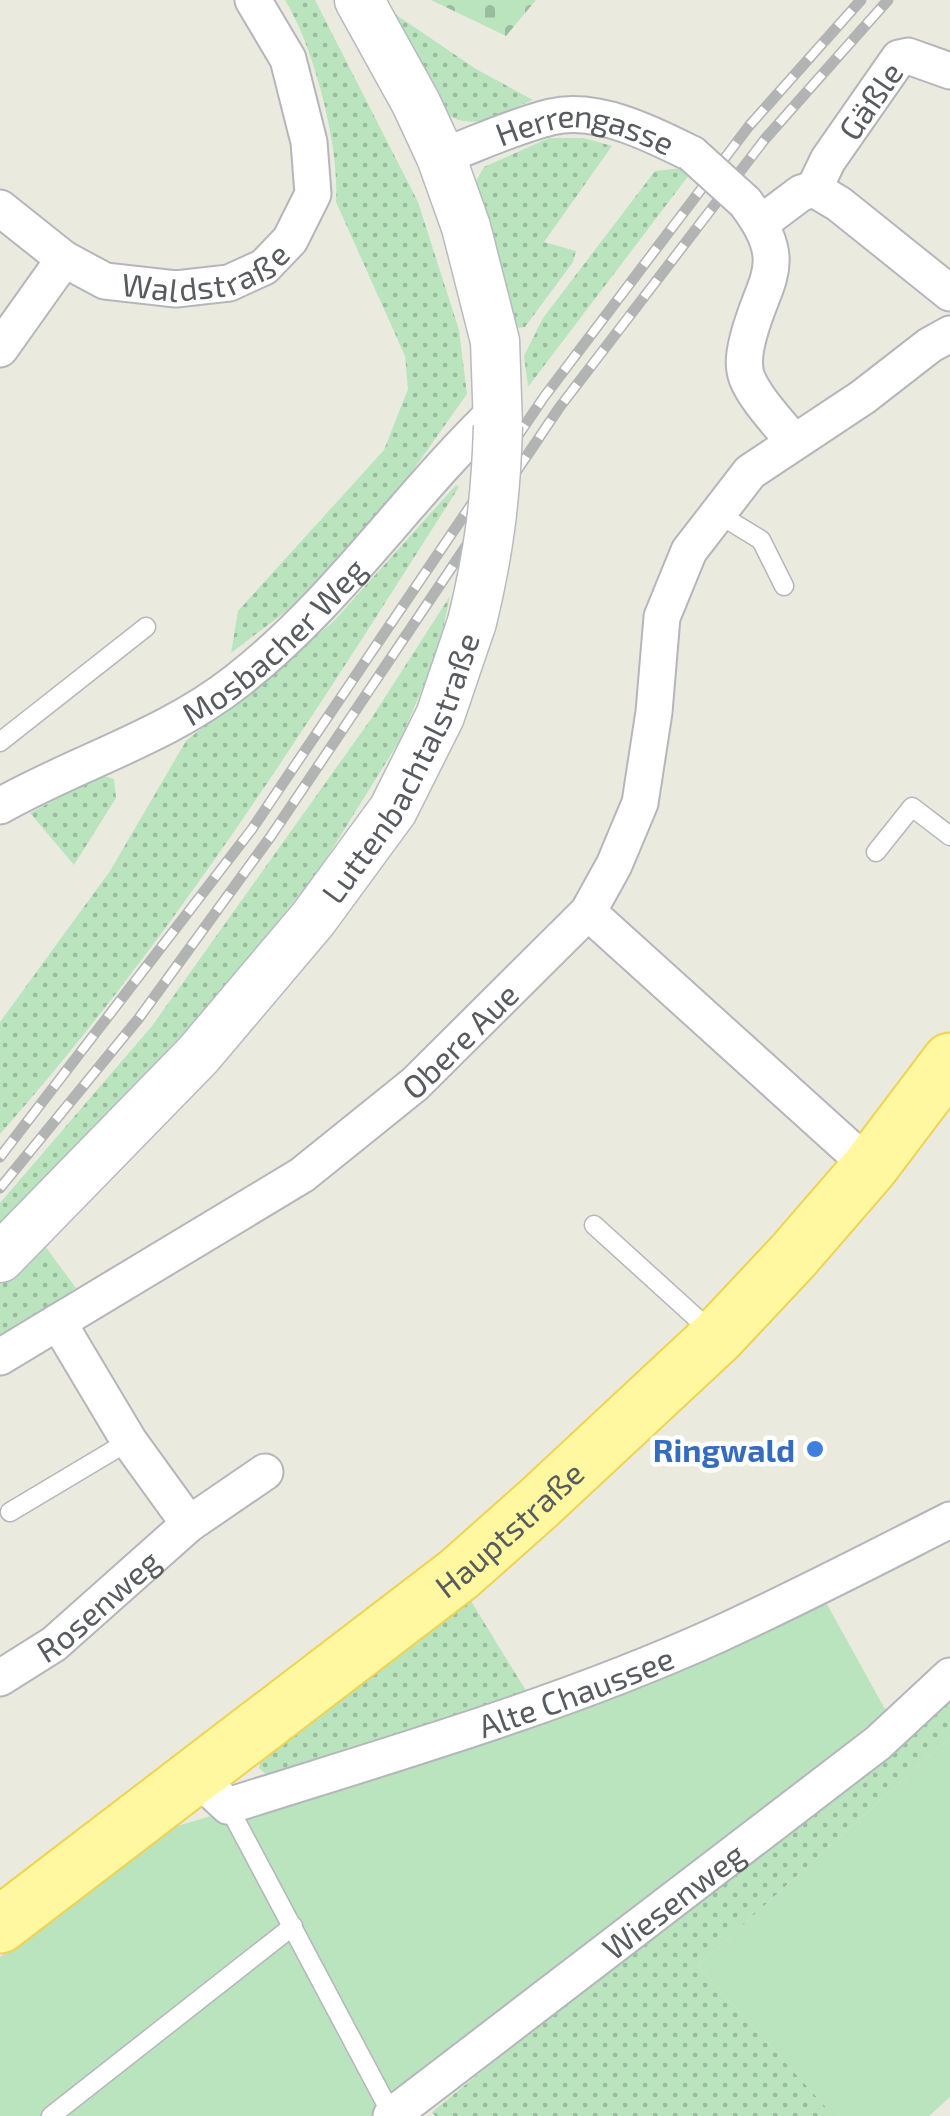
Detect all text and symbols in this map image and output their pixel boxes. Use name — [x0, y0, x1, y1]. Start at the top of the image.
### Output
street label: Gäßle — [829, 54, 910, 146]
street label: Herrengasse — [490, 95, 681, 162]
street label: Waldstraße — [120, 234, 296, 308]
street label: Mosbacher Weg — [175, 549, 373, 732]
street label: Luttenbachtalstraße — [313, 628, 486, 910]
street label: Obere Aue — [394, 974, 525, 1106]
place label: Ringwald — [653, 1430, 795, 1468]
marker: Ringwald — [804, 1438, 826, 1460]
street label: Hauptstraße — [427, 1453, 591, 1605]
street label: Rosenweg — [29, 1541, 167, 1669]
street label: Alte Chaussee — [473, 1637, 679, 1744]
street label: Wiesenweg — [594, 1834, 752, 1967]

